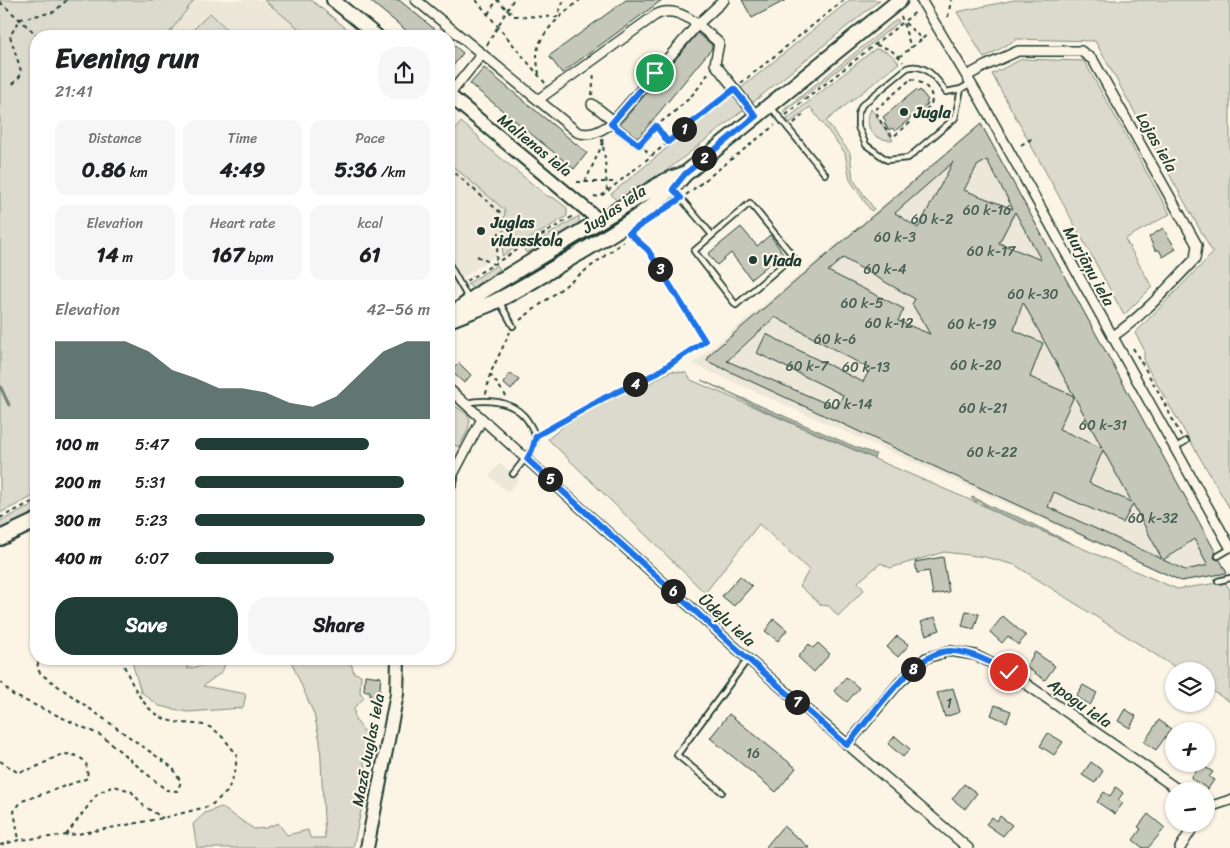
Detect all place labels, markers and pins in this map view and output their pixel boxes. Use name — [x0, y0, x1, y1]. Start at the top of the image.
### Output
pin — [634, 52, 676, 94]
place label: Jugla — [913, 98, 952, 127]
marker: Jugla — [898, 106, 910, 118]
pin: 1 — [672, 116, 696, 142]
pin: 2 — [692, 146, 716, 170]
place label: Juglas vidusskola — [490, 208, 563, 255]
marker: Juglas vidusskola — [475, 225, 487, 237]
place label: Viada — [763, 246, 802, 275]
marker: Viada — [747, 254, 759, 266]
pin: 3 — [648, 256, 672, 282]
pin: 4 — [622, 372, 648, 396]
pin: 5 — [538, 466, 562, 492]
pin: 6 — [660, 578, 686, 604]
pin — [988, 651, 1030, 693]
pin: 8 — [900, 656, 926, 682]
pin: 7 — [784, 690, 810, 714]

